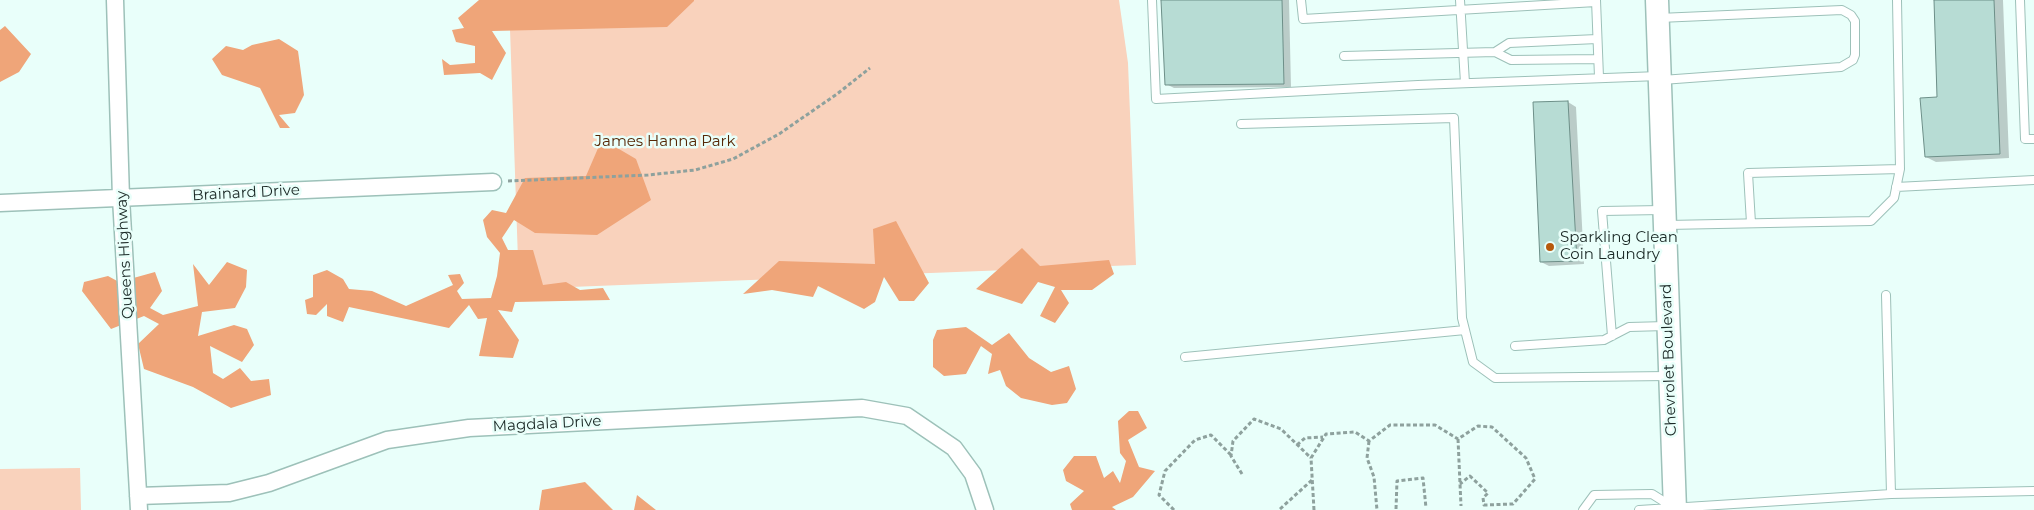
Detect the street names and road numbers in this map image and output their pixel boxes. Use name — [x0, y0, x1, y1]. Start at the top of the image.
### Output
street label: Brainard Drive — [192, 181, 300, 205]
street label: Queens Highway — [113, 190, 137, 320]
street label: Chevrolet Boulevard — [1657, 283, 1681, 437]
street label: Magdala Drive — [492, 412, 602, 436]

